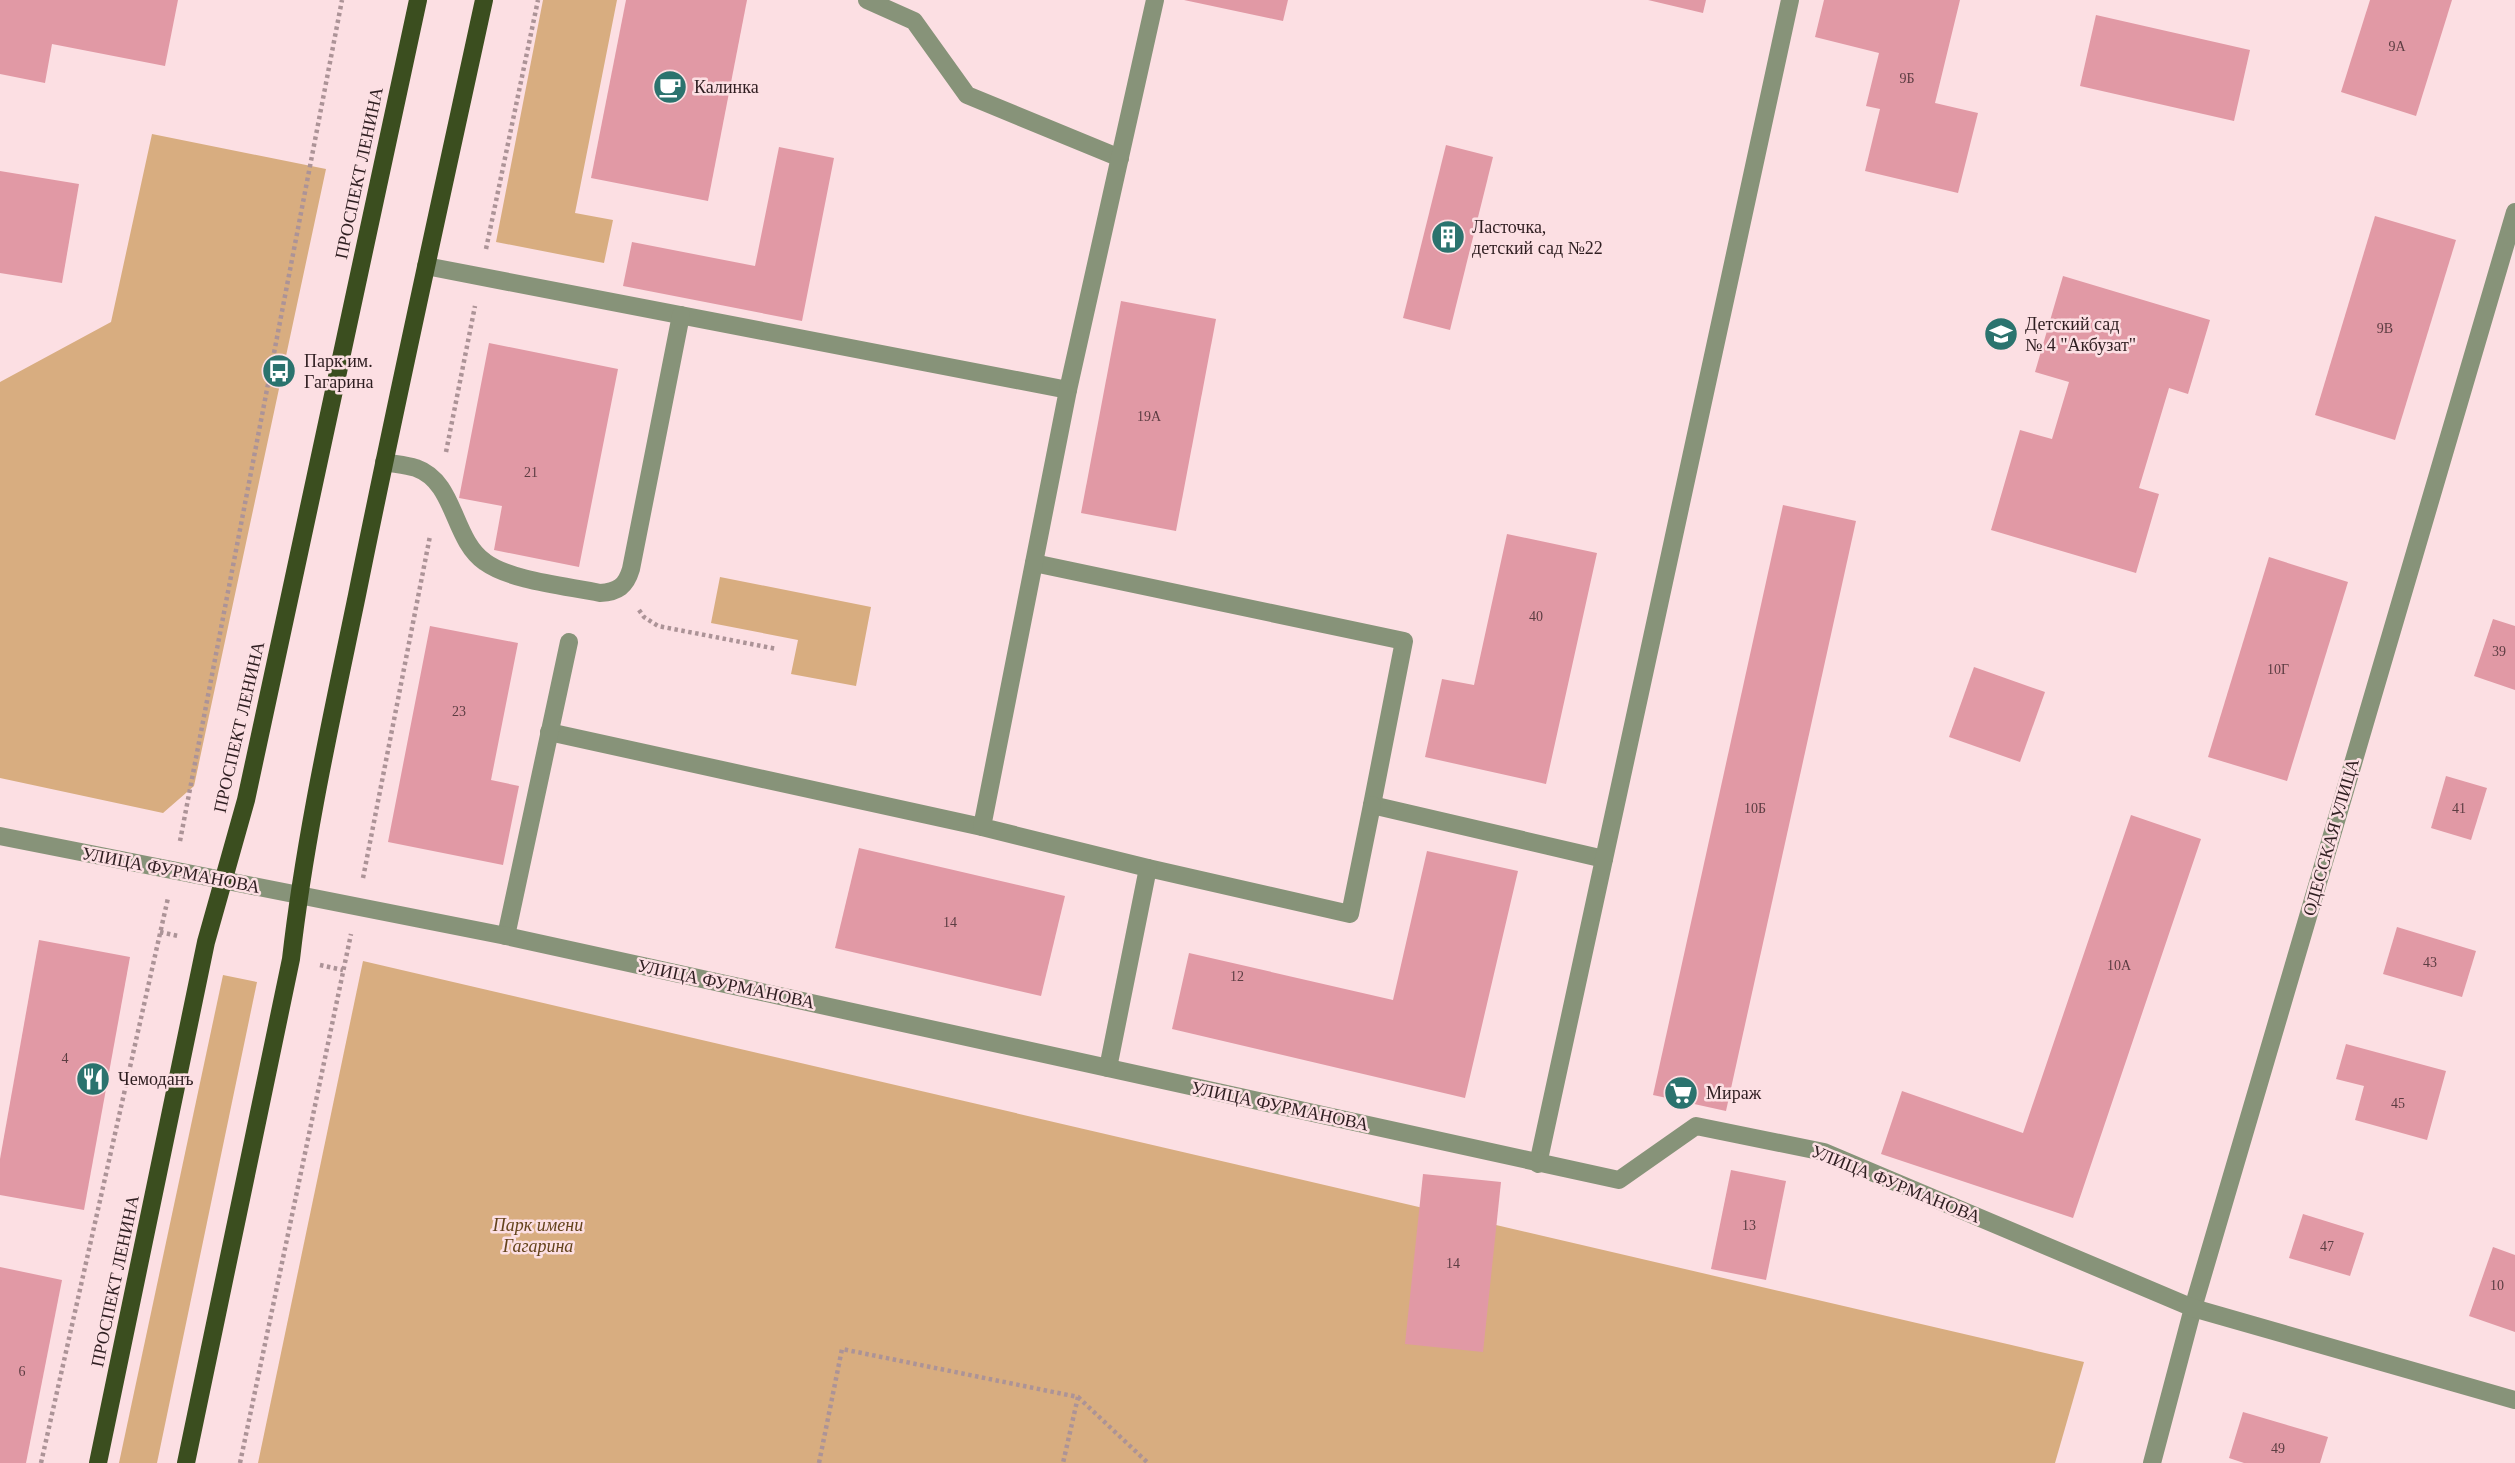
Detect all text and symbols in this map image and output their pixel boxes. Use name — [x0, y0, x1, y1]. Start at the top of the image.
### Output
house number: 9А — [2388, 39, 2406, 54]
cafe icon: Калинка — [651, 68, 689, 106]
house number: 9Б — [1899, 71, 1915, 86]
place label: Калинка — [694, 77, 759, 97]
street label: ПРОСПЕКТ ЛЕНИНА — [331, 85, 387, 261]
place label: Ласточка, детский сад №22 — [1472, 217, 1603, 258]
building icon: Ласточка, детский сад №22 — [1429, 218, 1467, 256]
place label: Детский сад № 4 "Акбузат" — [2025, 314, 2136, 355]
school or university icon: Детский сад № 4 "Акбузат" — [1982, 315, 2020, 353]
house number: 9В — [2377, 321, 2393, 336]
place label: Парк им. Гагарина — [304, 351, 374, 392]
bus stop icon: Парк им. Гагарина — [260, 352, 298, 390]
house number: 19А — [1137, 409, 1162, 424]
house number: 21 — [524, 465, 538, 480]
house number: 40 — [1529, 609, 1543, 624]
street label: ПРОСПЕКТ ЛЕНИНА — [210, 639, 268, 815]
house number: 39 — [2492, 644, 2506, 659]
house number: 10Г — [2267, 662, 2289, 677]
house number: 23 — [452, 704, 466, 719]
street label: ОДЕССКАЯ УЛИЦА — [2299, 756, 2363, 918]
house number: 10Б — [1744, 801, 1766, 816]
house number: 41 — [2452, 801, 2466, 816]
street label: УЛИЦА ФУРМАНОВА — [80, 843, 262, 897]
house number: 14 — [943, 915, 957, 930]
street label: УЛИЦА ФУРМАНОВА — [635, 955, 817, 1013]
house number: 43 — [2423, 955, 2437, 970]
house number: 10А — [2107, 958, 2132, 973]
house number: 12 — [1230, 969, 1244, 984]
house number: 4 — [62, 1051, 69, 1066]
restaurant icon: Чемоданъ — [74, 1060, 112, 1098]
place label: Чемоданъ — [118, 1069, 194, 1089]
supermarket icon: Мираж — [1662, 1074, 1700, 1112]
street label: УЛИЦА ФУРМАНОВА — [1189, 1077, 1371, 1135]
place label: Мираж — [1706, 1083, 1762, 1103]
house number: 45 — [2391, 1096, 2405, 1111]
street label: УЛИЦА ФУРМАНОВА — [1808, 1141, 1984, 1227]
street label: ПРОСПЕКТ ЛЕНИНА — [87, 1193, 143, 1369]
park label: Парк имени Гагарина — [492, 1215, 583, 1256]
house number: 13 — [1742, 1218, 1756, 1233]
house number: 47 — [2320, 1239, 2334, 1254]
house number: 14 — [1446, 1256, 1460, 1271]
house number: 10 — [2490, 1278, 2504, 1293]
house number: 6 — [19, 1364, 26, 1379]
house number: 49 — [2271, 1441, 2285, 1456]

